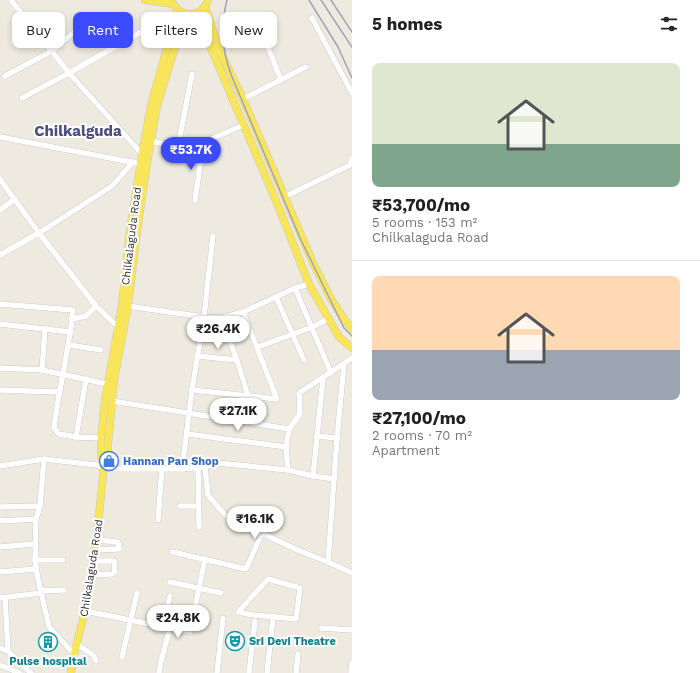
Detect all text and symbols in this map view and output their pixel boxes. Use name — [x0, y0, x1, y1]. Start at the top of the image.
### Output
chip: Buy — [12, 12, 65, 48]
chip: Rent — [73, 12, 133, 48]
chip: Filters — [141, 12, 212, 48]
chip: New — [220, 12, 277, 48]
icon: filters — [658, 13, 680, 35]
text: 5 homes — [372, 14, 442, 34]
icon: home — [490, 89, 562, 161]
district label: Chilkalguda — [34, 122, 122, 140]
pin: ₹53.7K — [158, 137, 224, 171]
text: ₹53.7K — [170, 142, 212, 157]
street label: Chilkalaguda Road — [119, 186, 144, 286]
text: ₹53,700/mo — [372, 195, 470, 215]
text: 5 rooms · 153 m² — [372, 215, 477, 230]
text: Chilkalaguda Road — [372, 230, 489, 245]
icon: home — [490, 302, 562, 374]
pin: ₹26.4K — [185, 316, 251, 350]
text: ₹26.4K — [196, 321, 240, 336]
pin: ₹27.1K — [205, 398, 271, 432]
text: ₹27.1K — [219, 403, 257, 418]
text: ₹27,100/mo — [372, 408, 466, 428]
text: 2 rooms · 70 m² — [372, 428, 472, 443]
text: Apartment — [372, 443, 440, 458]
shop icon: Hannan Pan Shop — [98, 450, 120, 472]
place label: Hannan Pan Shop — [123, 455, 219, 468]
pin: ₹16.1K — [222, 506, 288, 540]
text: ₹16.1K — [236, 511, 274, 526]
street label: Chilkalaguda Road — [77, 518, 106, 618]
pin: ₹24.8K — [145, 605, 211, 639]
text: ₹24.8K — [156, 610, 200, 625]
theatre icon: Sri Devi Theatre — [224, 630, 246, 652]
building icon: Pulse hospital — [37, 631, 59, 653]
place label: Sri Devi Theatre — [249, 635, 336, 648]
place label: Pulse hospital — [9, 655, 87, 668]

